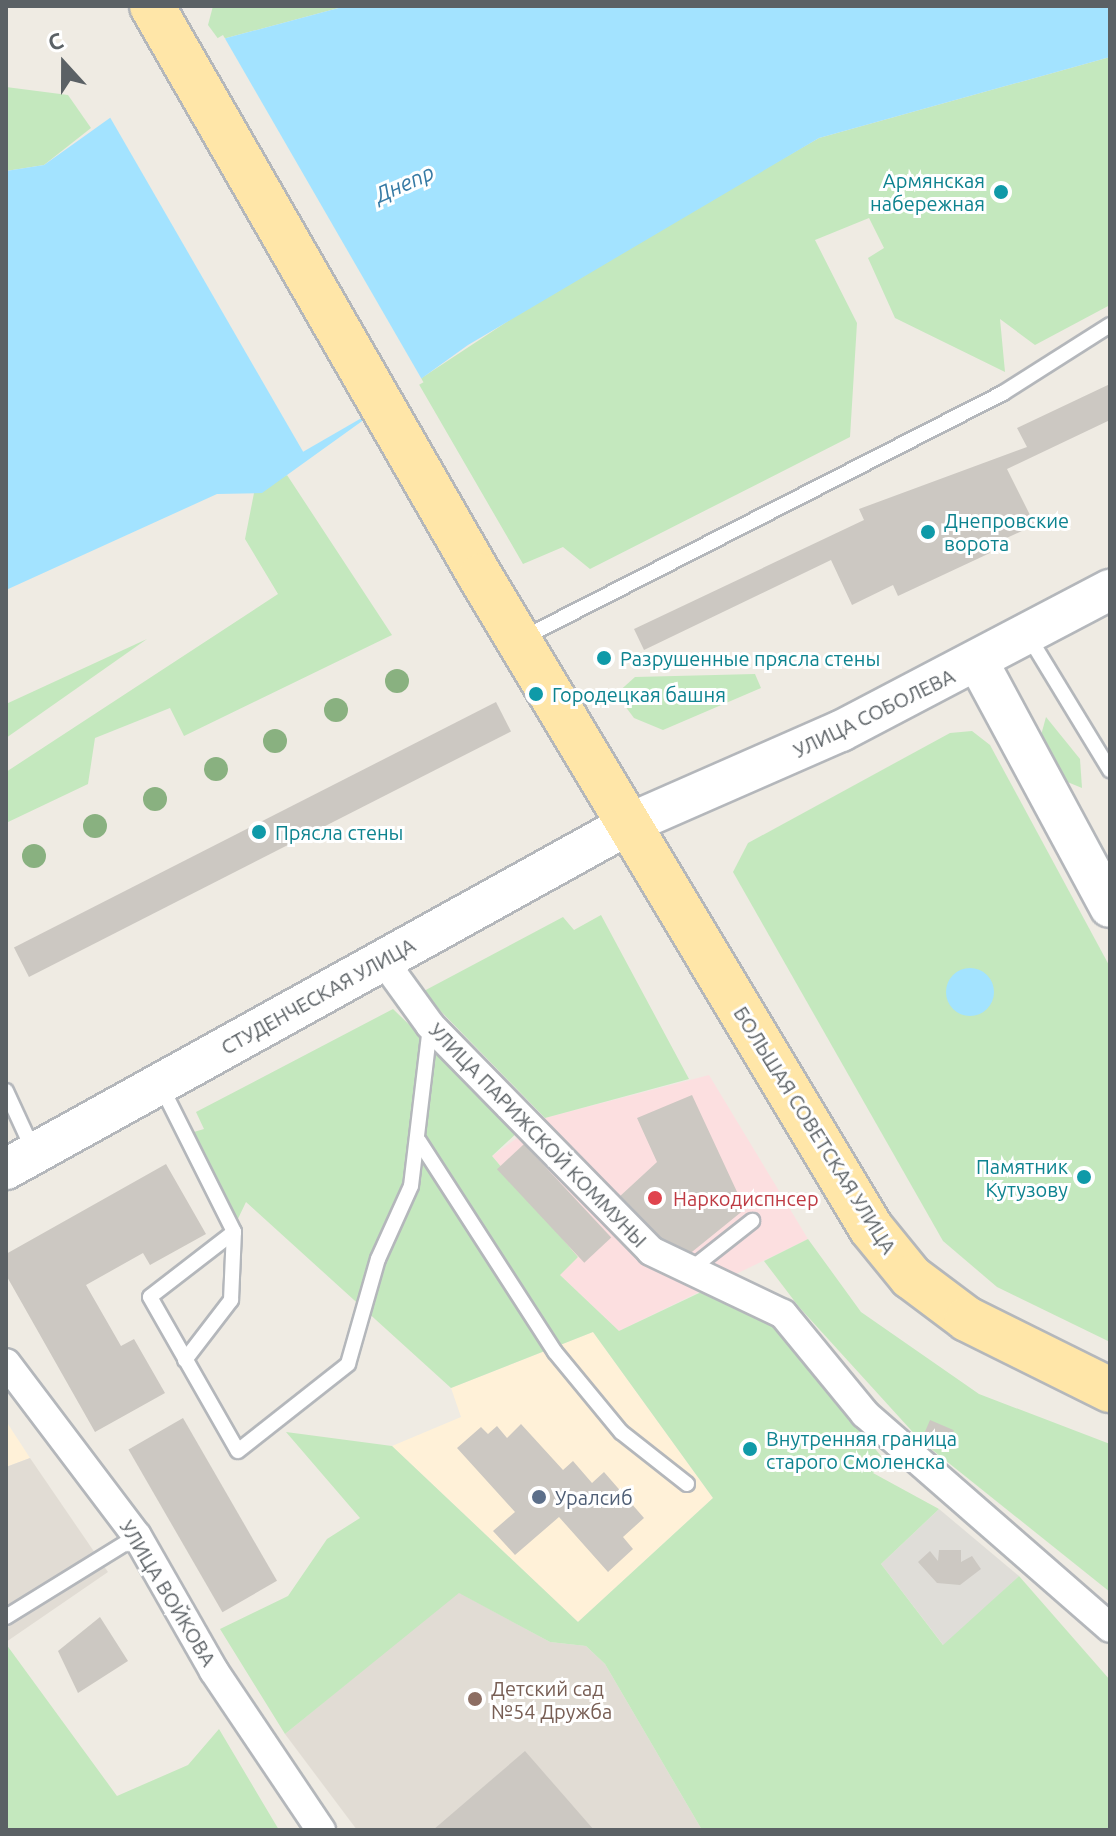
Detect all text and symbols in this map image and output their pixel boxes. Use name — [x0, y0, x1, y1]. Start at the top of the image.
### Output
north arrow — [24, 24, 104, 104]
text: С — [44, 27, 66, 55]
water label: Днепр — [370, 158, 438, 208]
place label: Армянская набережная — [870, 168, 985, 215]
marker: Армянская набережная — [992, 183, 1010, 201]
place label: Днепровские ворота — [944, 508, 1069, 555]
marker: Днепровские ворота — [919, 523, 937, 541]
place label: Разрушенные прясла стены — [620, 646, 880, 670]
marker: Разрушенные прясла стены — [595, 649, 613, 667]
street label: УЛИЦА СОБОЛЕВА — [789, 664, 959, 762]
place label: Городецкая башня — [552, 682, 726, 706]
marker: Городецкая башня — [527, 685, 545, 703]
place label: Прясла стены — [275, 820, 403, 844]
marker: Прясла стены — [250, 823, 268, 841]
street label: СТУДЕНЧЕСКАЯ УЛИЦА — [217, 933, 419, 1059]
street label: БОЛЬШАЯ СОВЕТСКАЯ УЛИЦА — [729, 1002, 901, 1258]
street label: УЛИЦА ПАРИЖСКОЙ КОММУНЫ — [424, 1018, 652, 1252]
place label: Памятник Кутузову — [976, 1154, 1068, 1201]
marker: Памятник Кутузову — [1075, 1168, 1093, 1186]
place label: Наркодиспнсер — [673, 1186, 819, 1210]
marker: Наркодиспнсер — [644, 1187, 666, 1209]
place label: Внутренняя граница старого Смоленска — [766, 1426, 957, 1473]
marker: Внутренняя граница старого Смоленска — [741, 1440, 759, 1458]
place label: Уралсиб — [555, 1485, 633, 1509]
marker: Уралсиб — [530, 1488, 548, 1506]
street label: УЛИЦА ВОЙКОВА — [115, 1516, 221, 1670]
place label: Детский сад №54 Дружба — [491, 1676, 612, 1723]
marker: Детский сад №54 Дружба — [466, 1690, 484, 1708]

